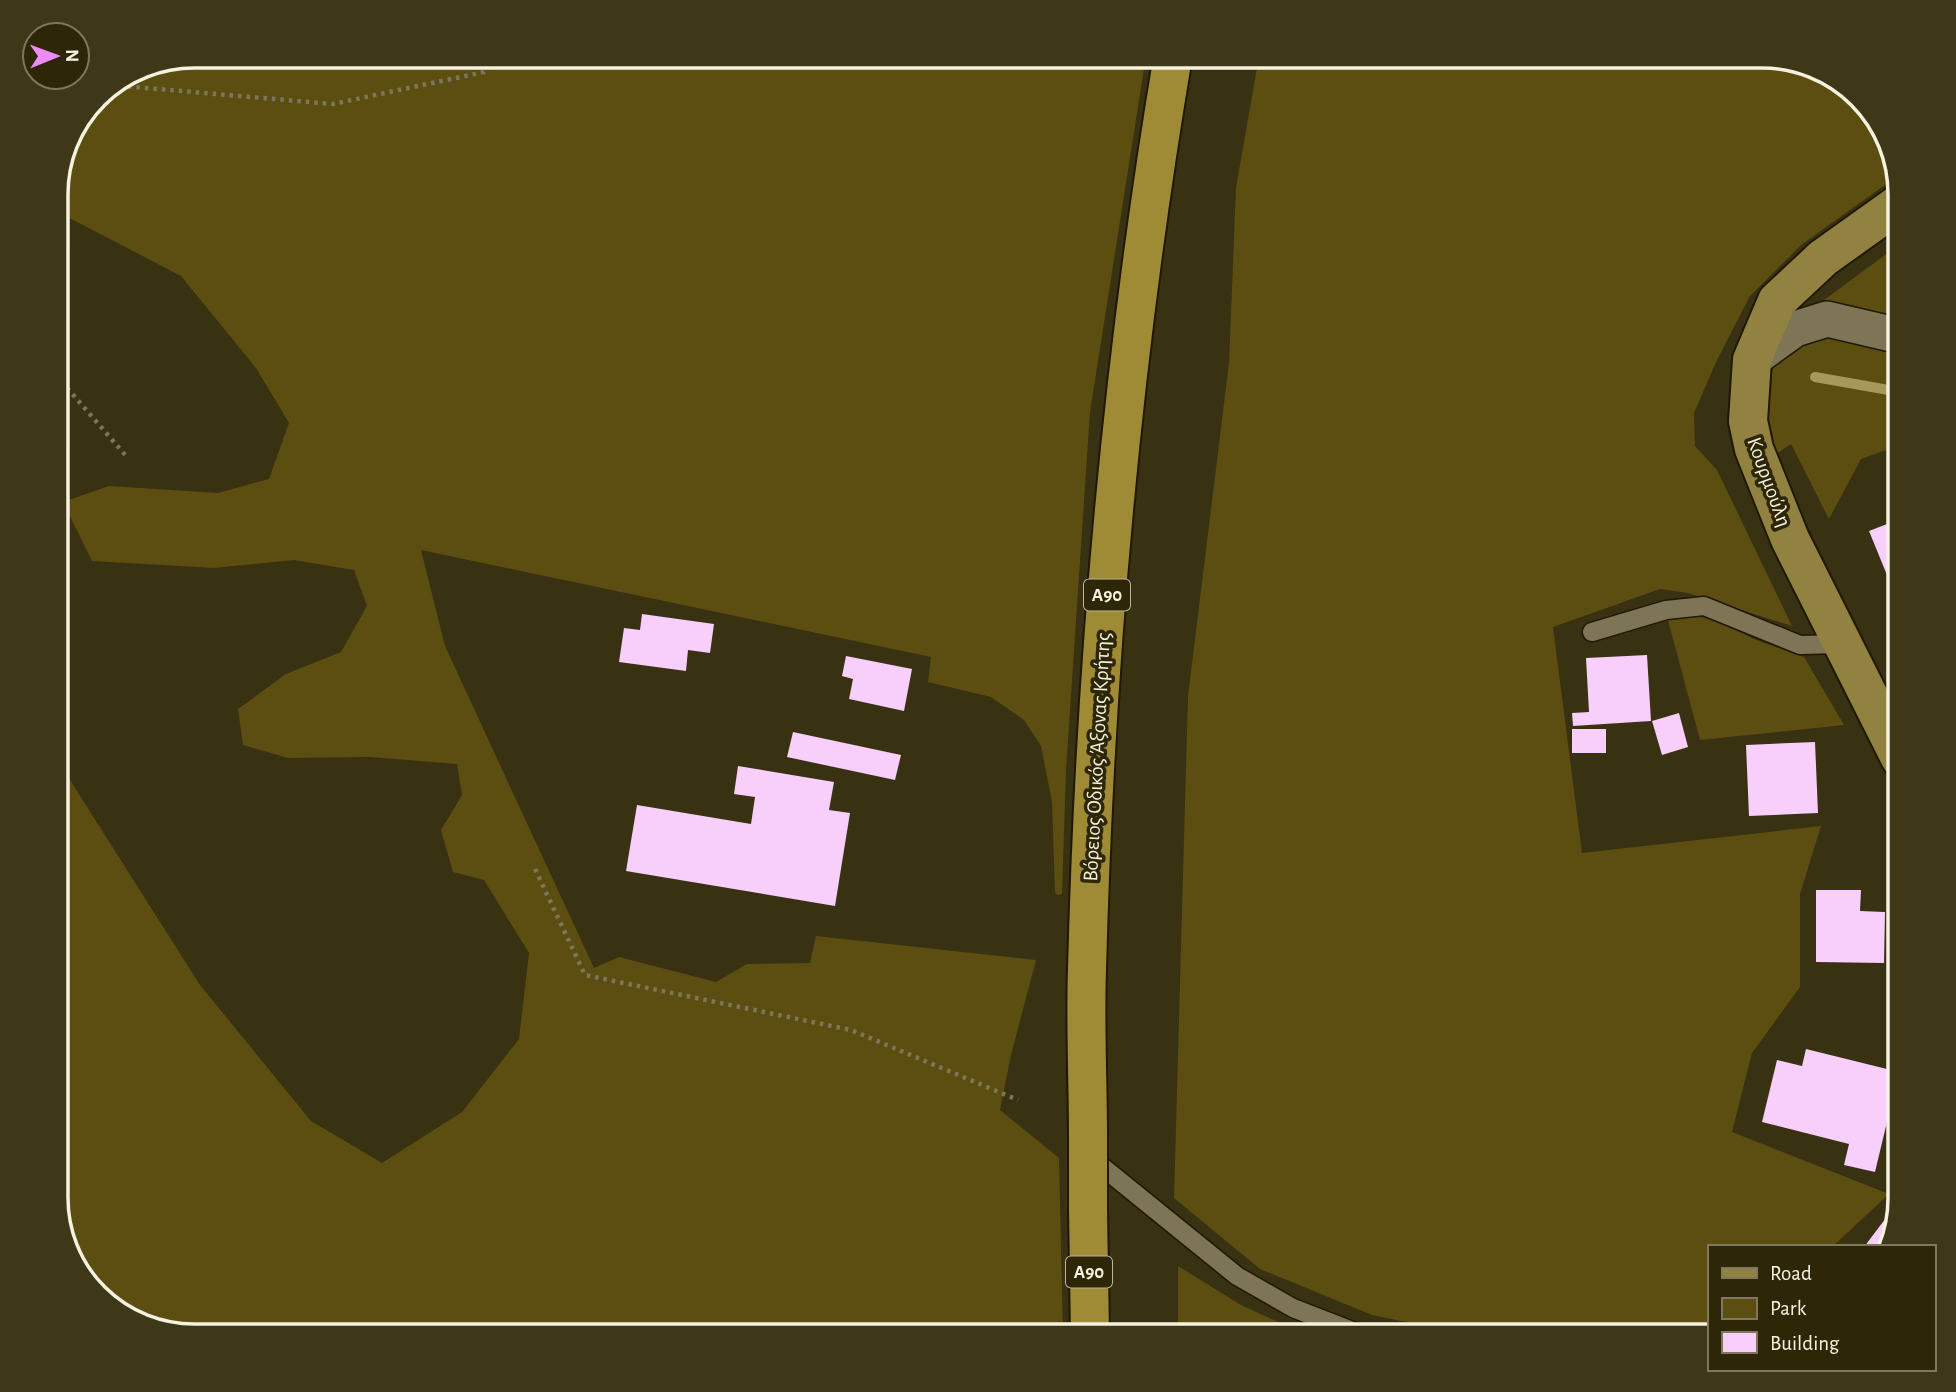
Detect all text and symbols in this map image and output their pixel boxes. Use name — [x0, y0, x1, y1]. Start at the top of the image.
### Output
north arrow — [21, 21, 91, 91]
text: N — [62, 49, 81, 63]
street label: Κουρμούλη — [1743, 434, 1795, 530]
road number: Α90 — [1084, 580, 1130, 610]
street label: Βόρειος Οδικός Άξονας Κρήτης — [1080, 632, 1115, 882]
legend — [1708, 1245, 1935, 1371]
road number: Α90 — [1066, 1256, 1112, 1288]
text: Road — [1770, 1263, 1812, 1284]
text: Park — [1770, 1298, 1807, 1319]
text: Building — [1770, 1333, 1840, 1354]

